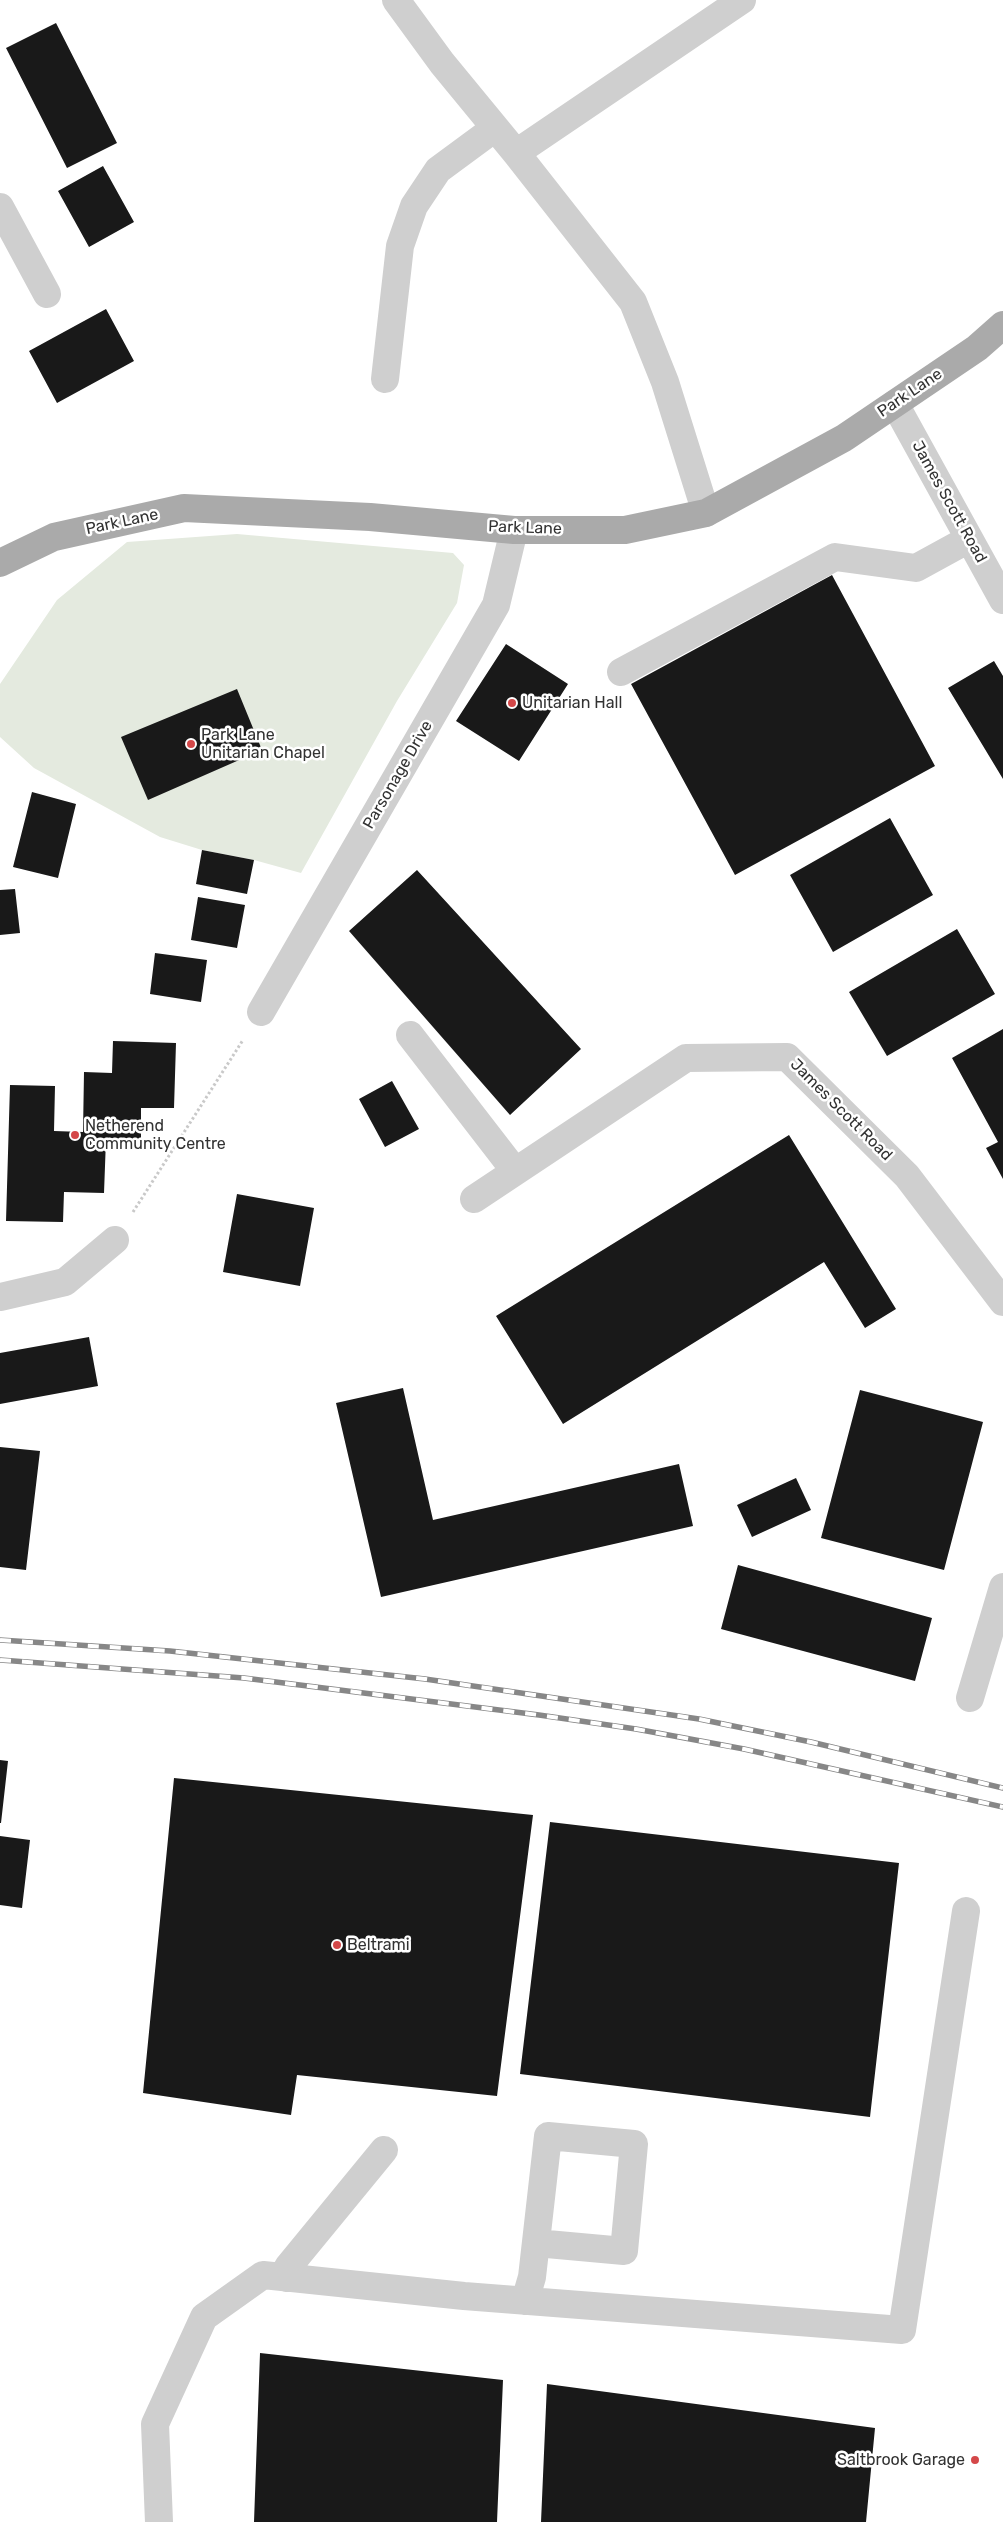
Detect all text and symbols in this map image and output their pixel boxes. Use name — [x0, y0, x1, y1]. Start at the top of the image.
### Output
street label: Park Lane — [874, 364, 946, 422]
street label: James Scott Road — [908, 438, 990, 566]
street label: Park Lane — [84, 505, 160, 539]
street label: Park Lane — [488, 517, 562, 539]
place label: Unitarian Hall — [522, 693, 622, 713]
marker: Unitarian Hall — [506, 697, 518, 709]
street label: Parsonage Drive — [359, 717, 437, 833]
place label: Park Lane Unitarian Chapel — [201, 725, 325, 763]
marker: Park Lane Unitarian Chapel — [185, 738, 197, 750]
street label: James Scott Road — [786, 1055, 896, 1165]
place label: Netherend Community Centre — [85, 1116, 226, 1154]
marker: Netherend Community Centre — [69, 1129, 81, 1141]
place label: Beltrami — [347, 1935, 410, 1955]
marker: Beltrami — [331, 1939, 343, 1951]
place label: Saltbrook Garage — [837, 2450, 965, 2470]
marker: Saltbrook Garage — [969, 2454, 981, 2466]

